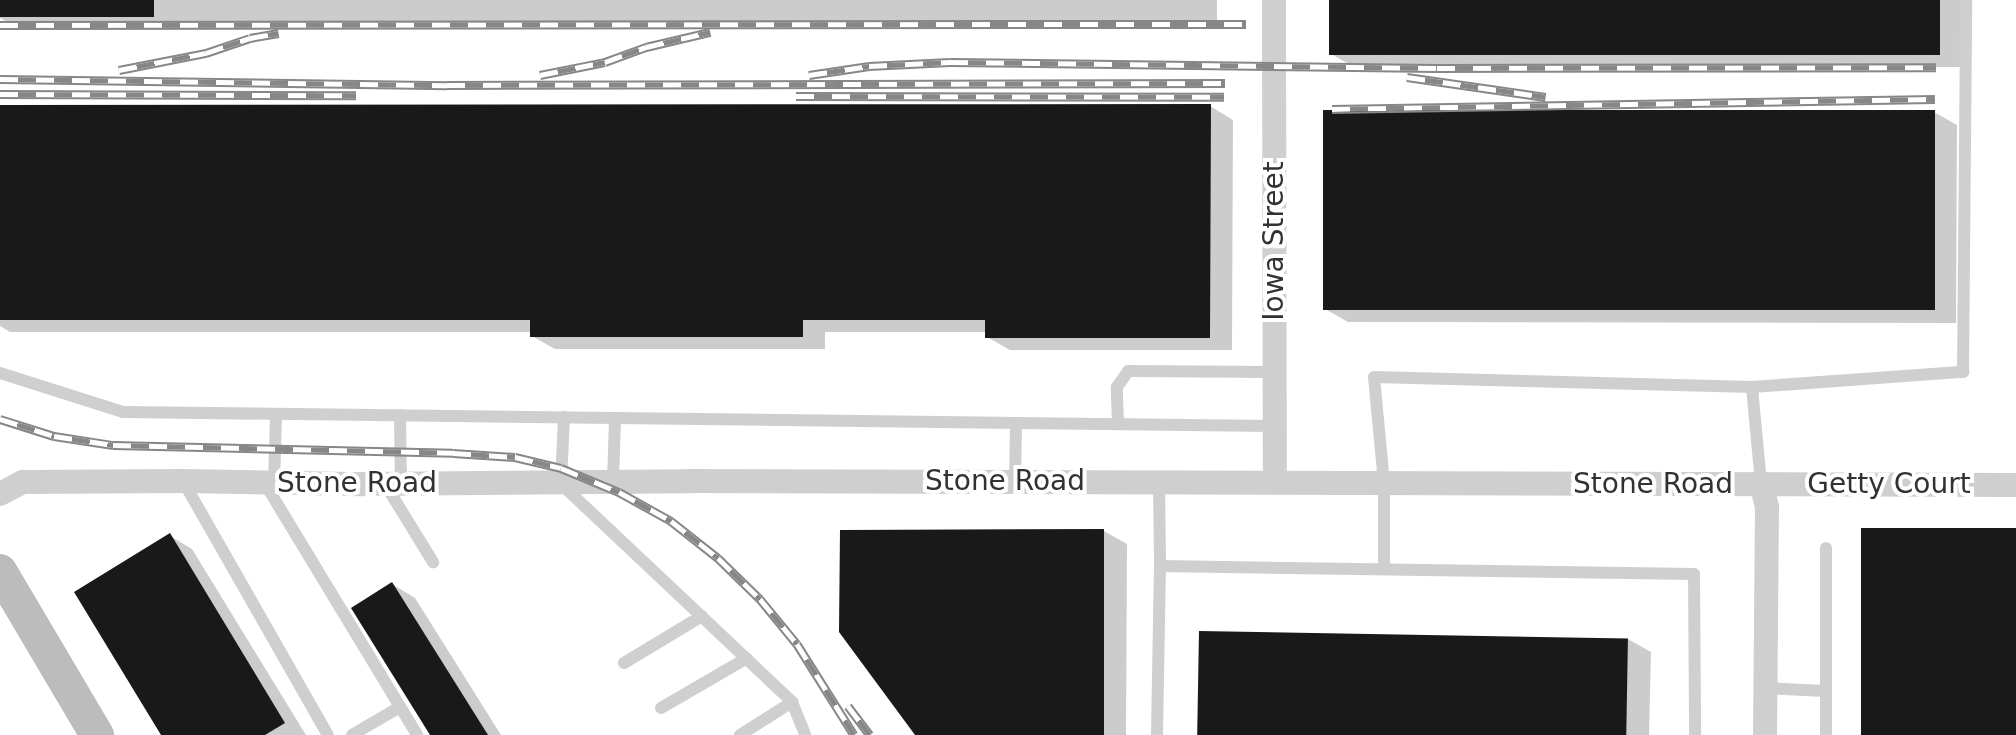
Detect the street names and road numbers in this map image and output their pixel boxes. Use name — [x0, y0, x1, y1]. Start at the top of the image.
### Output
street label: Iowa Street — [1257, 161, 1291, 321]
street label: Stone Road — [925, 464, 1085, 498]
street label: Stone Road — [277, 466, 437, 500]
street label: Stone Road — [1573, 467, 1733, 501]
street label: Getty Court — [1807, 467, 1971, 501]

